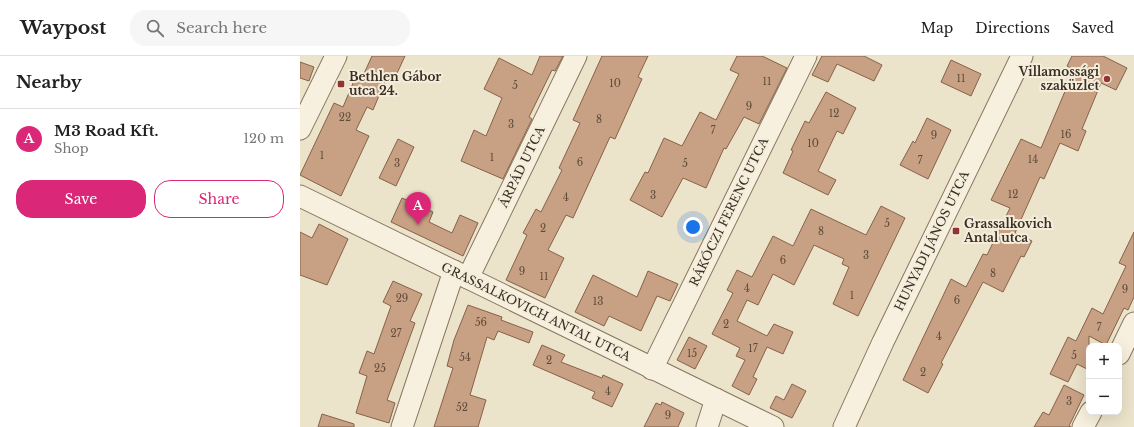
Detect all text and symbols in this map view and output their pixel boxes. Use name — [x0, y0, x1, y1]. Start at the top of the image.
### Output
search box — [130, 10, 410, 46]
text: Waypost — [20, 16, 106, 39]
icon: search — [144, 17, 166, 39]
text: Search here — [176, 18, 267, 37]
text: Map — [921, 19, 953, 37]
text: Directions — [975, 19, 1050, 37]
text: Saved — [1072, 19, 1114, 37]
place label: Villamossági szaküzlet — [1018, 64, 1100, 93]
place label: Bethlen Gábor utca 24. — [349, 69, 441, 98]
text: Nearby — [16, 72, 82, 93]
house number: 11 — [957, 72, 965, 85]
marker: Villamossági szaküzlet — [1102, 74, 1112, 84]
house number: 11 — [763, 75, 771, 88]
house number: 10 — [609, 77, 621, 90]
marker: Bethlen Gábor utca 24. — [336, 79, 346, 89]
house number: 5 — [512, 79, 518, 92]
house number: 9 — [746, 100, 752, 113]
house number: 12 — [829, 107, 839, 120]
house number: 22 — [339, 111, 351, 124]
house number: 8 — [596, 113, 602, 126]
house number: 3 — [508, 118, 514, 131]
text: M3 Road Kft. — [54, 121, 158, 140]
street label: ÁRPÁD UTCA — [494, 123, 548, 211]
house number: 7 — [710, 124, 716, 137]
house number: 16 — [1061, 128, 1071, 141]
house number: 9 — [931, 129, 937, 142]
text: A — [24, 130, 34, 147]
text: 120 m — [243, 130, 284, 147]
street label: RÁKÓCZI FERENC UTCA — [685, 134, 771, 289]
house number: 10 — [807, 137, 819, 150]
text: Shop — [54, 140, 89, 157]
house number: 1 — [320, 149, 324, 162]
house number: 1 — [490, 151, 494, 164]
house number: 14 — [1028, 153, 1038, 166]
house number: 7 — [917, 154, 923, 167]
house number: 6 — [577, 156, 583, 169]
house number: 3 — [394, 157, 400, 170]
house number: 5 — [682, 157, 688, 170]
street label: HUNYADI JÁNOS UTCA — [890, 167, 972, 313]
button: Save — [16, 180, 146, 218]
button: Share — [154, 180, 284, 218]
house number: 12 — [1008, 188, 1018, 201]
house number: 3 — [650, 189, 656, 202]
house number: 4 — [563, 191, 569, 204]
pin: A — [405, 192, 431, 225]
place label: Grassalkovich Antal utca — [963, 216, 1053, 245]
your location — [683, 217, 703, 237]
house number: 5 — [884, 217, 890, 230]
house number: 2 — [540, 222, 546, 235]
house number: 8 — [818, 225, 824, 238]
marker: Grassalkovich Antal utca — [951, 226, 961, 236]
house number: 3 — [863, 249, 869, 262]
house number: 6 — [780, 254, 786, 267]
street label: GRASSALKOVICH ANTAL UTCA — [439, 259, 634, 364]
house number: 9 — [519, 265, 525, 278]
house number: 8 — [990, 267, 996, 280]
house number: 11 — [540, 270, 548, 283]
house number: 4 — [744, 282, 750, 295]
house number: 9 — [1122, 283, 1128, 296]
house number: 1 — [850, 289, 854, 302]
house number: 29 — [396, 292, 408, 305]
house number: 6 — [954, 294, 960, 307]
house number: 13 — [593, 295, 603, 308]
house number: 56 — [475, 316, 487, 329]
house number: 2 — [723, 318, 729, 331]
house number: 7 — [1096, 321, 1102, 334]
house number: 27 — [390, 327, 403, 340]
house number: 4 — [936, 330, 942, 343]
house number: 17 — [748, 342, 759, 355]
map controls — [1086, 343, 1122, 415]
button: + — [1086, 343, 1122, 379]
house number: 15 — [687, 347, 697, 360]
house number: 5 — [1071, 349, 1077, 362]
house number: 54 — [459, 351, 471, 364]
house number: 2 — [546, 354, 552, 367]
house number: 25 — [374, 362, 386, 375]
house number: 2 — [920, 366, 926, 379]
button: − — [1086, 379, 1122, 415]
house number: 4 — [605, 385, 611, 398]
house number: 3 — [1066, 395, 1072, 408]
house number: 52 — [456, 401, 468, 414]
house number: 9 — [665, 409, 671, 422]

